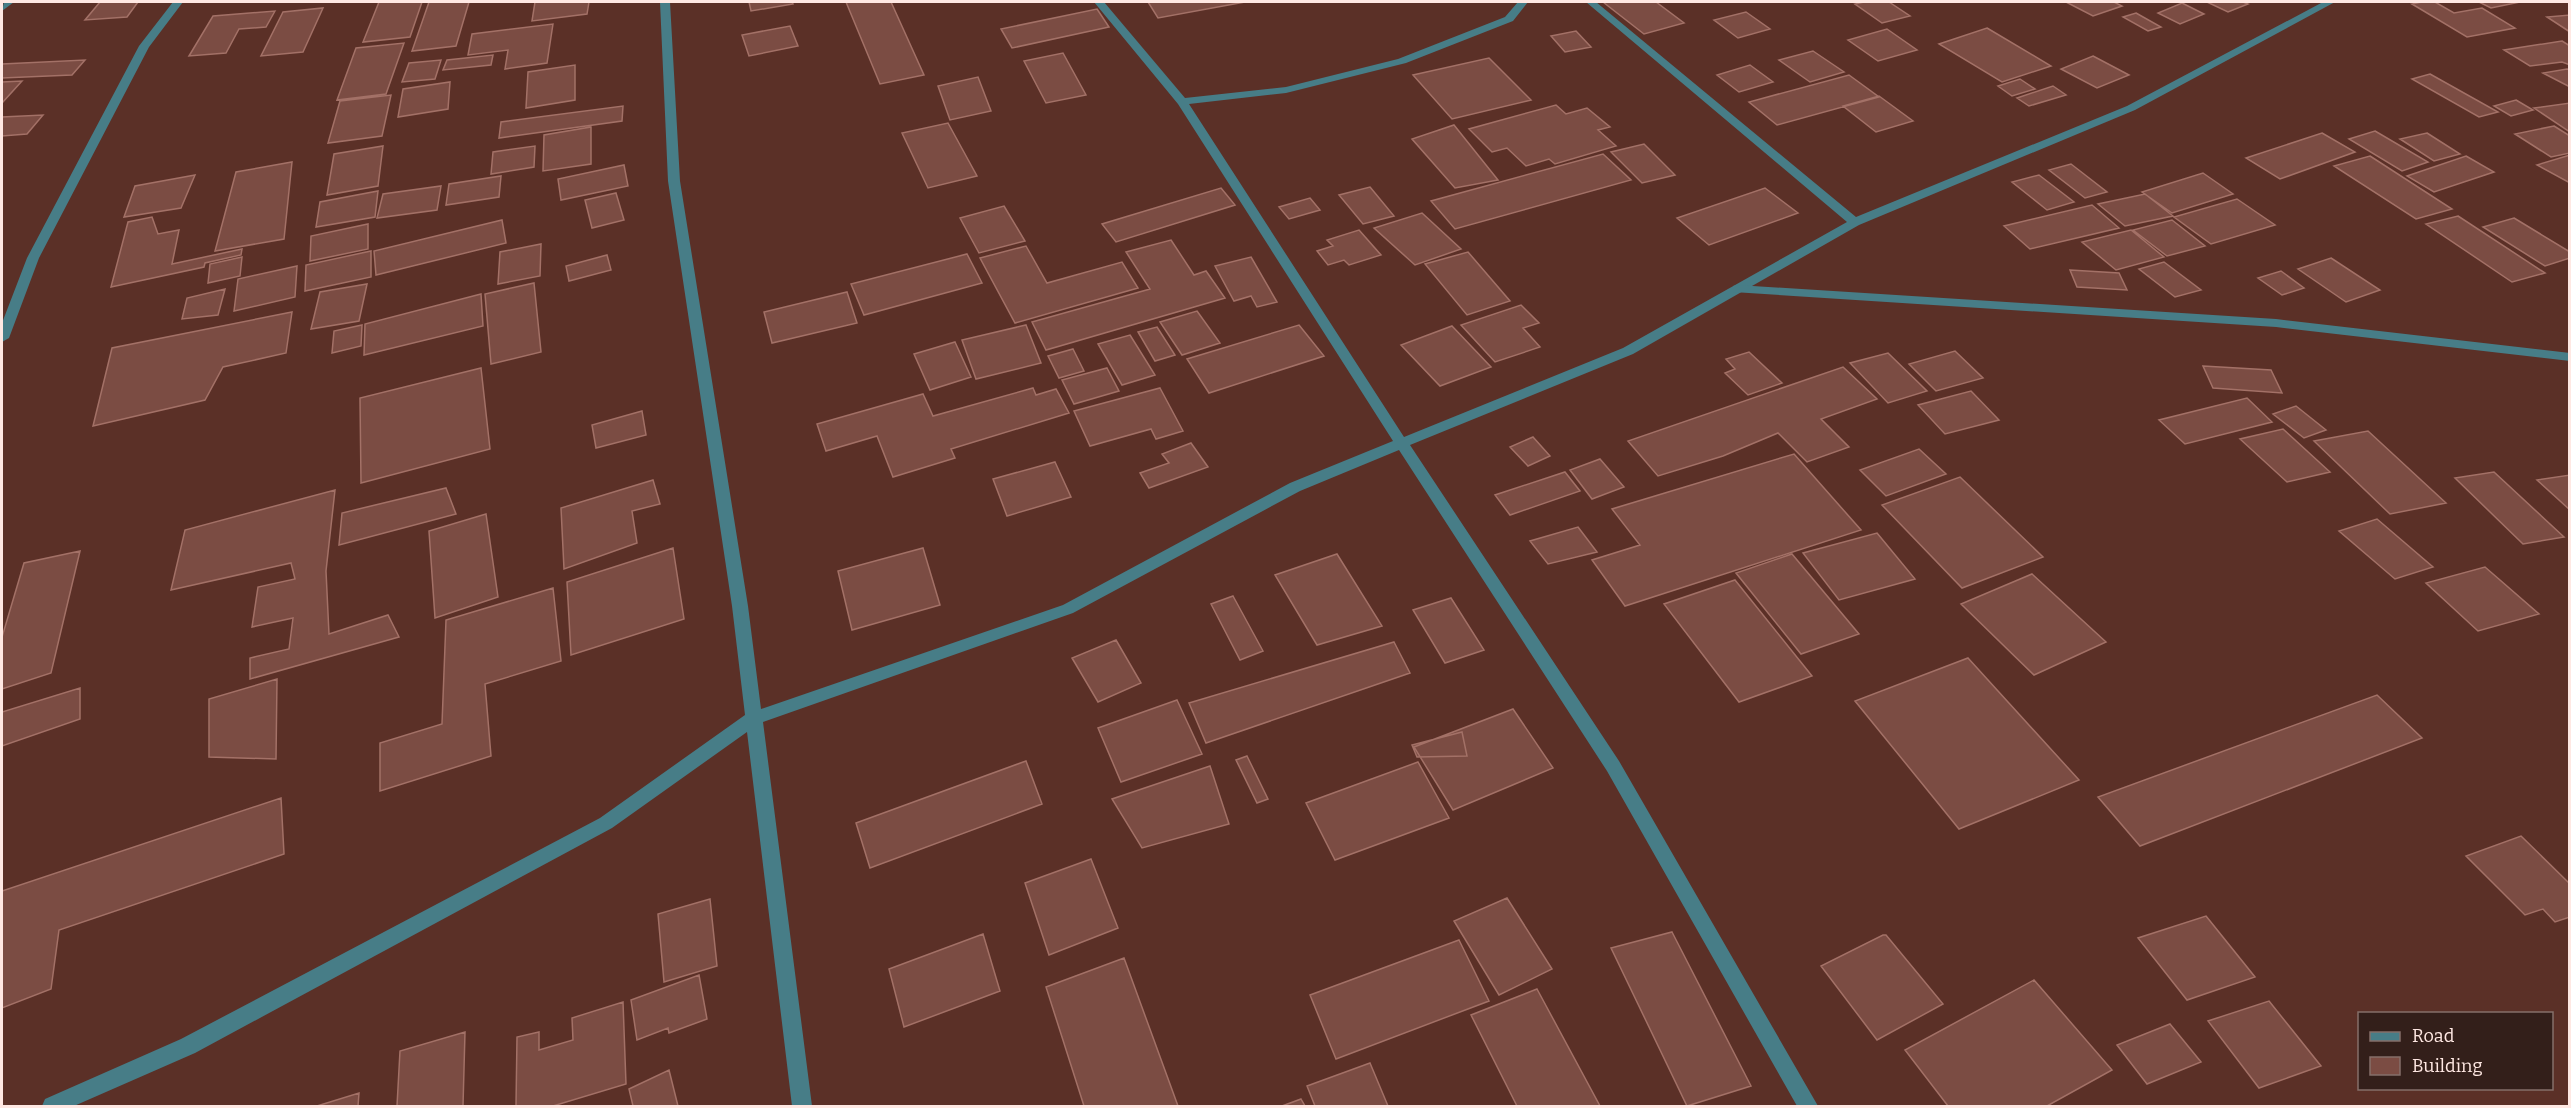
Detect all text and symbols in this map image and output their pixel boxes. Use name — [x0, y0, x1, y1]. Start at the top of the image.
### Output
legend — [2358, 1012, 2553, 1090]
text: Road — [2412, 1025, 2455, 1047]
text: Building — [2412, 1055, 2483, 1077]

